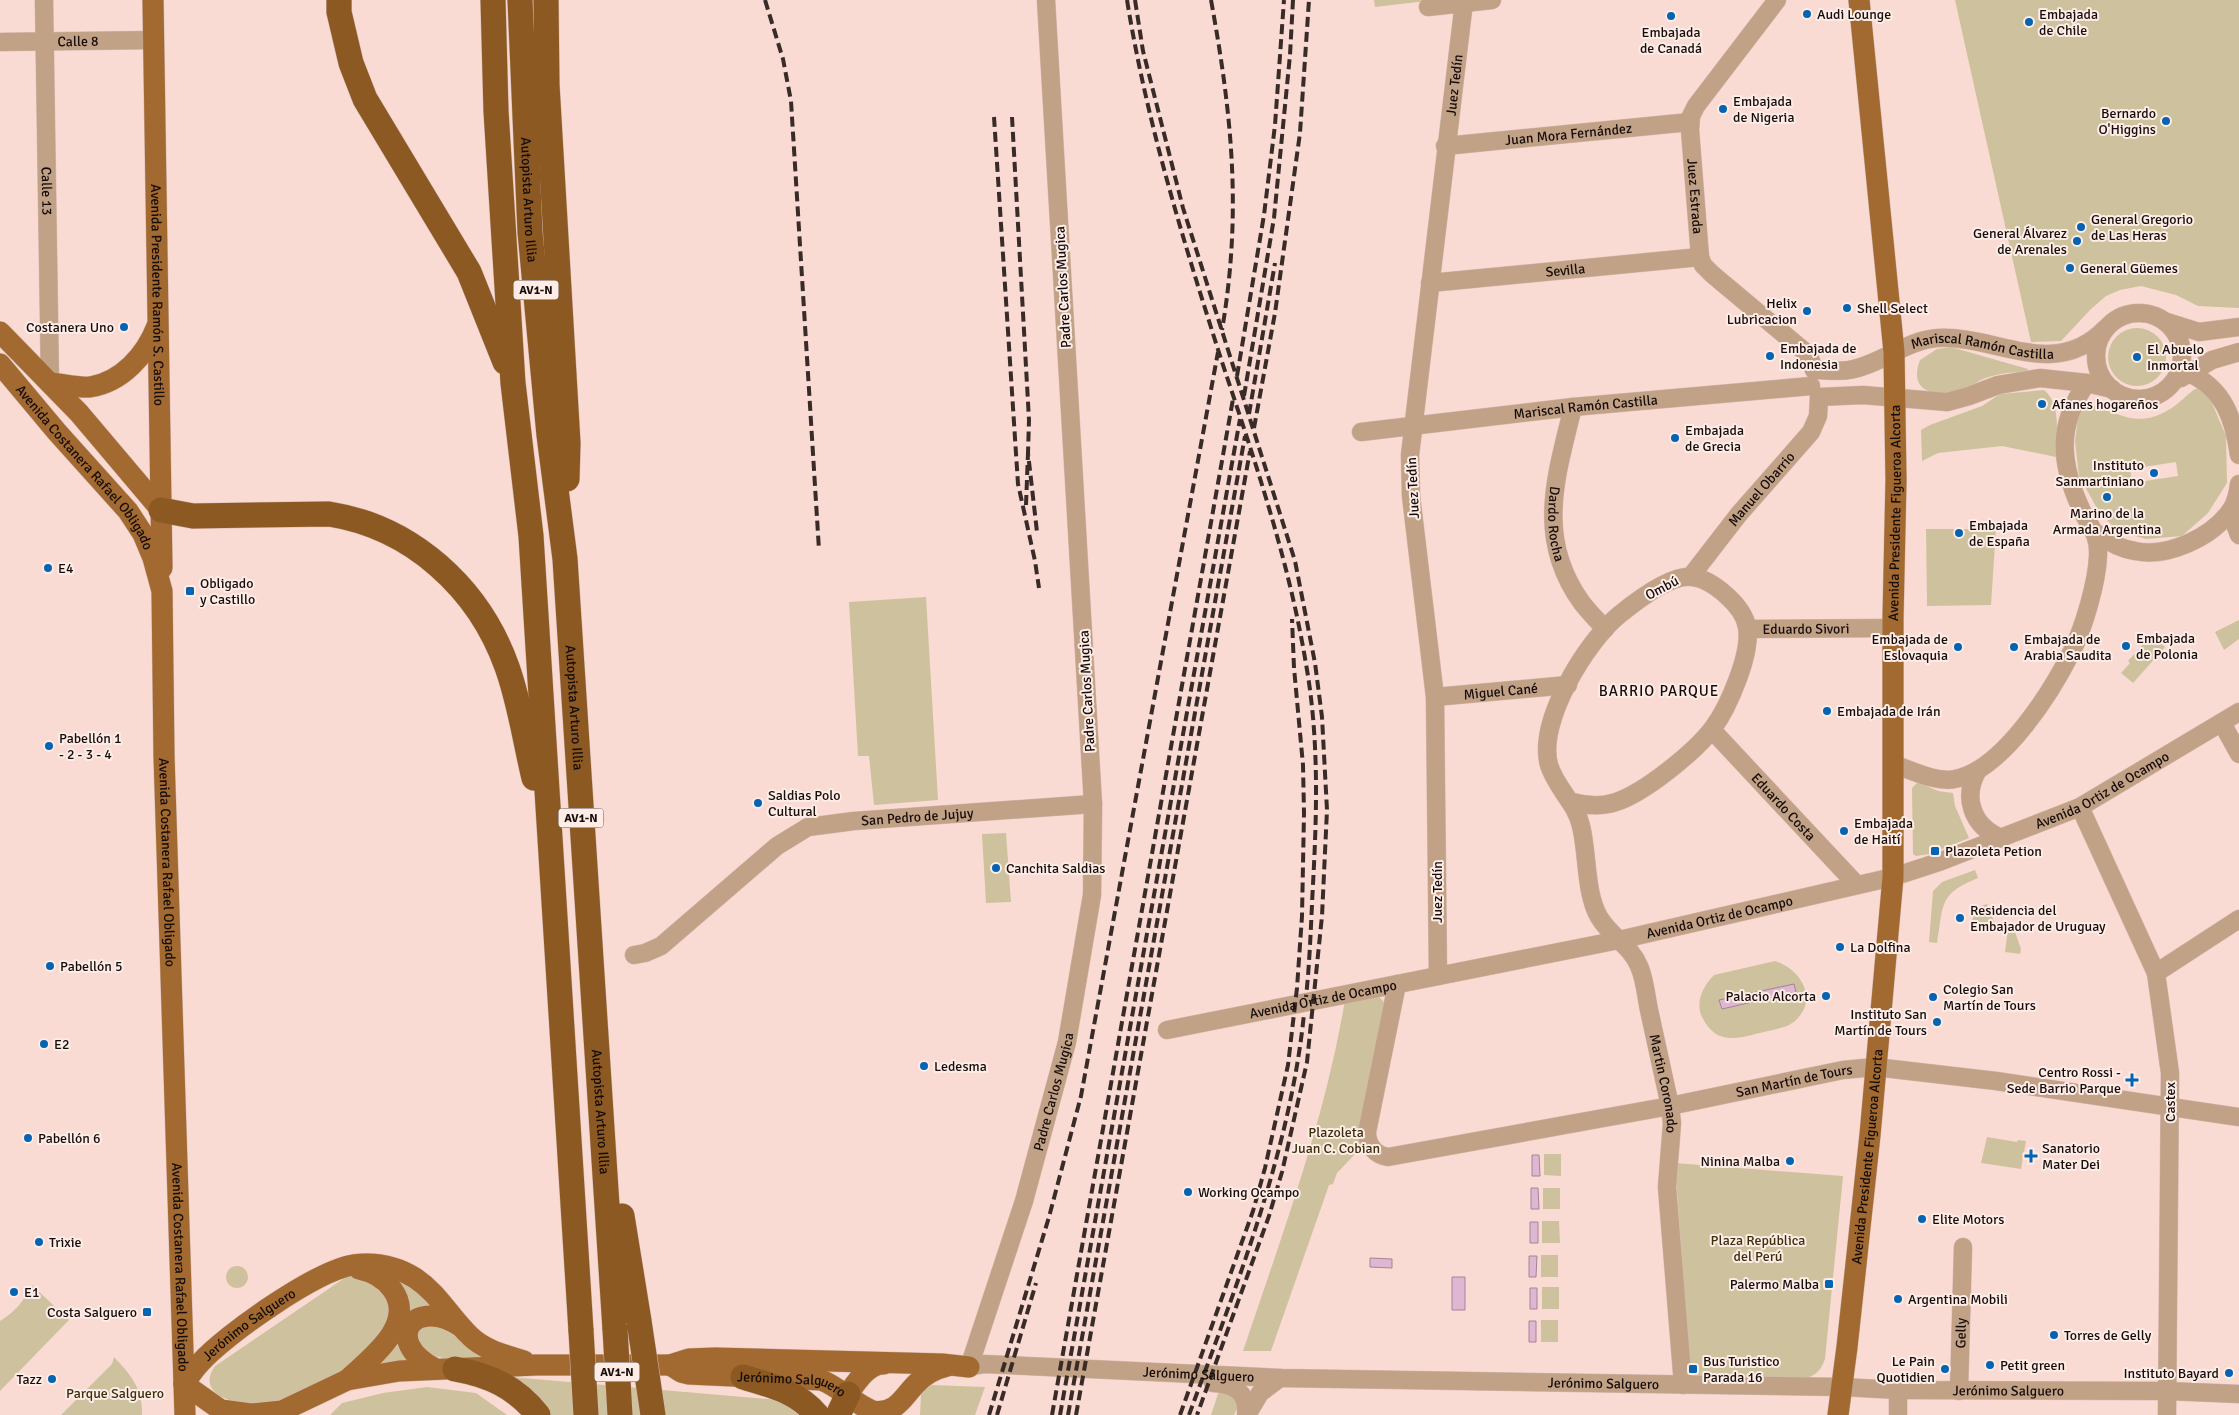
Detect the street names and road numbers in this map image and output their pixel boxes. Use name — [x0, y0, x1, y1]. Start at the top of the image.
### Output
street label: Calle 8 — [57, 32, 99, 50]
street label: Juez Tedín — [1442, 53, 1466, 117]
street label: Juan Mora Fernández — [1504, 119, 1633, 149]
street label: Autopista Arturo Illia — [517, 137, 541, 263]
street label: Juez Estrada — [1684, 158, 1707, 235]
street label: Calle 13 — [38, 167, 56, 215]
street label: Avenida Presidente Ramón S. Castillo — [147, 184, 168, 406]
street label: Padre Carlos Mugica — [1051, 226, 1075, 348]
street label: Sevilla — [1545, 260, 1586, 280]
road number: AV1-N — [514, 280, 558, 300]
street label: Mariscal Ramón Castilla — [1908, 329, 2054, 362]
street label: Avenida Costanera Rafael Obligado — [12, 381, 157, 552]
street label: Mariscal Ramón Castilla — [1512, 391, 1658, 422]
street label: Avenida Presidente Figueroa Alcorta — [1884, 405, 1905, 621]
street label: Manuel Obarrio — [1724, 448, 1798, 530]
street label: Juez Tedín — [1403, 457, 1423, 519]
street label: Dardo Rocha — [1545, 485, 1568, 564]
street label: Ombú — [1642, 572, 1682, 604]
street label: Eduardo Sivori — [1762, 620, 1850, 637]
street label: Padre Carlos Mugica — [1075, 630, 1099, 752]
street label: Autopista Arturo Illia — [562, 644, 587, 771]
street label: Miguel Cané — [1463, 679, 1539, 703]
street label: Avenida Ortiz de Ocampo — [2033, 747, 2172, 832]
street label: Avenida Costanera Rafael Obligado — [156, 757, 179, 967]
street label: Eduardo Costa — [1748, 769, 1819, 844]
street label: San Pedro de Jujuy — [861, 804, 974, 829]
road number: AV1-N — [558, 808, 604, 828]
street label: Juez Tedín — [1429, 861, 1446, 923]
street label: Avenida Ortiz de Ocampo — [1645, 892, 1794, 942]
street label: Avenida Ortiz de Ocampo — [1248, 976, 1398, 1022]
street label: Padre Carlos Mugica — [1029, 1031, 1077, 1153]
street label: Martin Coronado — [1646, 1032, 1681, 1134]
street label: Avenida Presidente Figueroa Alcorta — [1848, 1048, 1886, 1265]
street label: Autopista Arturo Illia — [588, 1049, 613, 1175]
street label: San Martín de Tours — [1734, 1061, 1853, 1101]
street label: Castex — [2162, 1082, 2179, 1122]
street label: Avenida Costanera Rafael Obligado — [168, 1162, 192, 1372]
street label: Jerónimo Salguero — [199, 1284, 299, 1364]
street label: Gelly — [1952, 1317, 1970, 1349]
road number: AV1-N — [594, 1362, 640, 1381]
street label: Jerónimo Salguero — [1142, 1363, 1255, 1385]
street label: Jerónimo Salguero — [736, 1368, 849, 1401]
street label: Jerónimo Salguero — [1547, 1374, 1659, 1393]
street label: Jerónimo Salguero — [1952, 1382, 2064, 1399]

